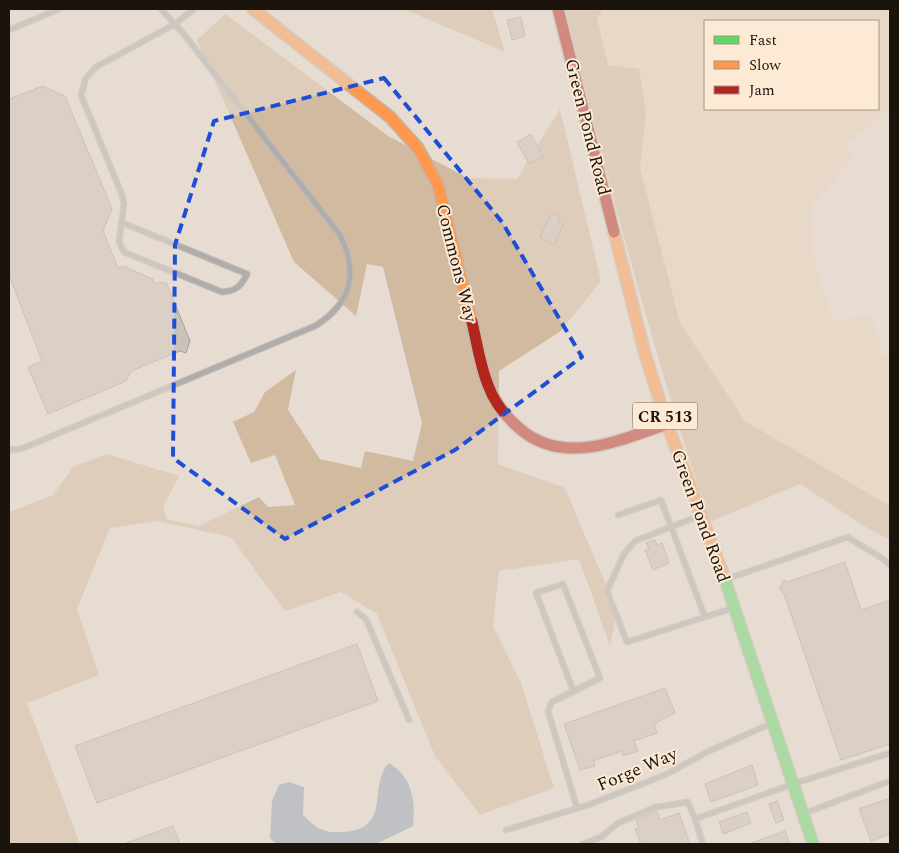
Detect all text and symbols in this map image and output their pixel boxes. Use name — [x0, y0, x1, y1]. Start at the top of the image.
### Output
legend — [704, 20, 879, 110]
text: Fast — [749, 29, 777, 52]
text: Slow — [749, 54, 781, 77]
street label: Green Pond Road — [558, 56, 618, 198]
text: Jam — [749, 79, 775, 102]
street label: Commons Way — [429, 201, 485, 326]
road number: CR 513 — [632, 402, 698, 430]
street label: Green Pond Road — [664, 446, 737, 586]
street label: Forge Way — [593, 740, 683, 798]

